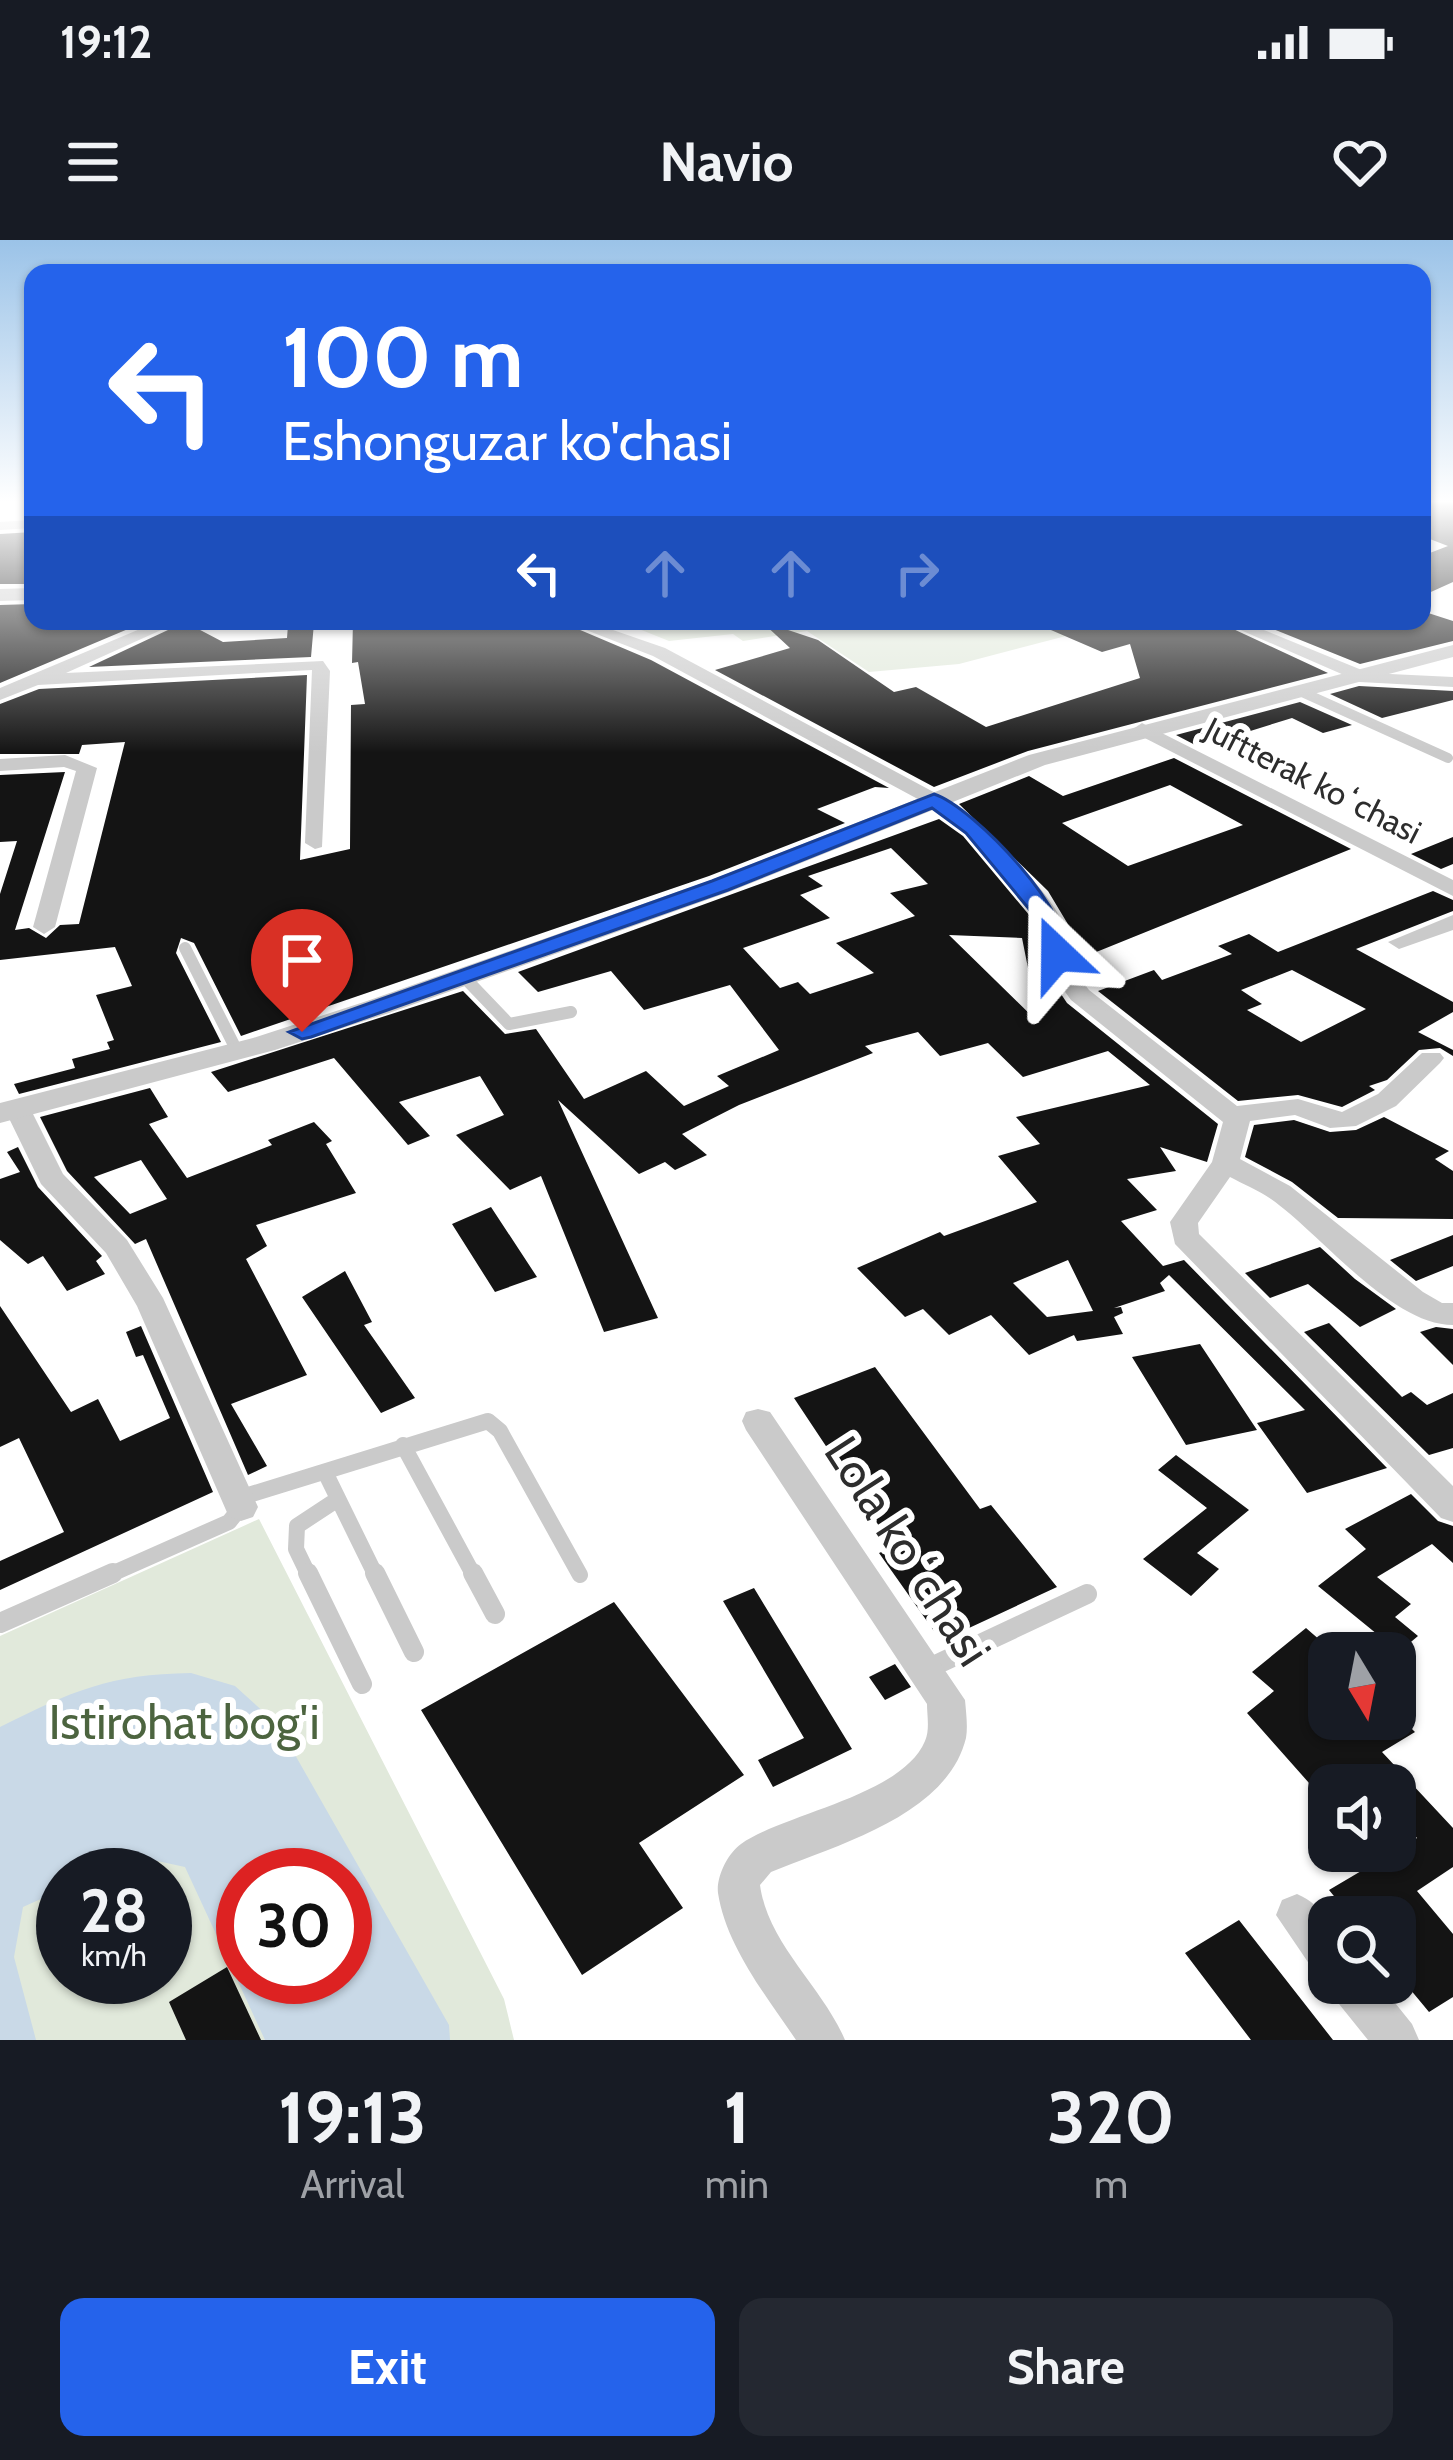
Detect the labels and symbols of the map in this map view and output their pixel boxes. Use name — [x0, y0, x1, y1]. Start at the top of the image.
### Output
street label: Juftterak koʻchasi — [1197, 708, 1428, 852]
position arrow — [994, 891, 1120, 1017]
pin — [251, 909, 353, 1032]
street label: Lola koʻchasi — [813, 1426, 1003, 1676]
north arrow — [1308, 1632, 1416, 1740]
park label: Istirohat bog'i — [48, 1693, 320, 1751]
speed limit sign: 30 — [216, 1848, 372, 2004]

